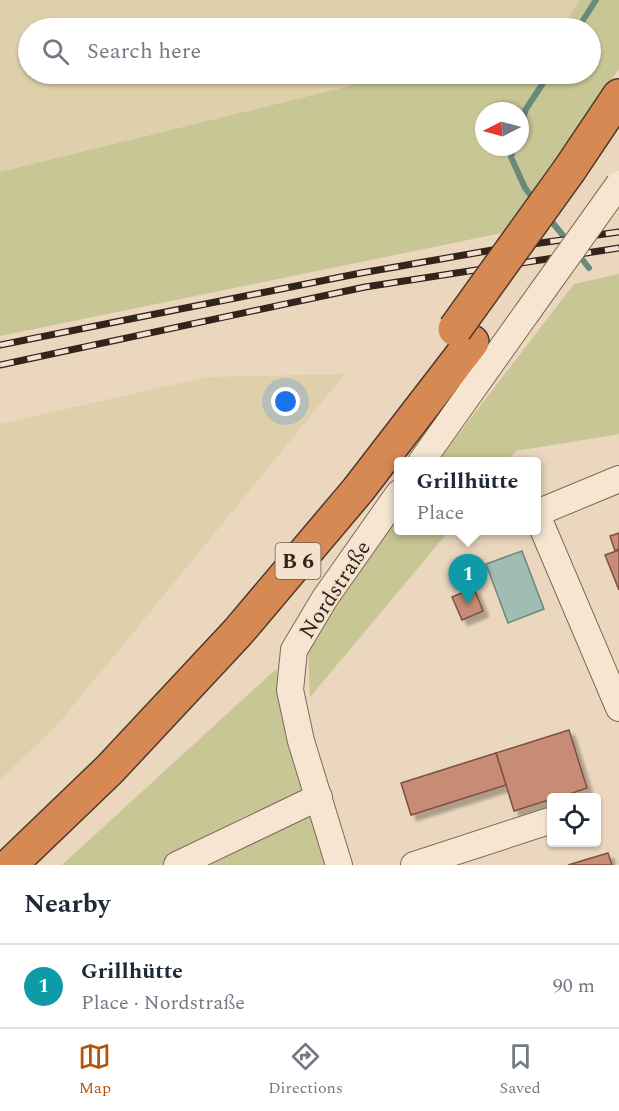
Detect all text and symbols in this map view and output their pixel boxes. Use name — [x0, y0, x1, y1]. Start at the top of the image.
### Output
search box — [18, 18, 601, 84]
icon: search — [39, 35, 72, 68]
text: Search here — [87, 35, 201, 68]
north arrow — [475, 102, 529, 156]
your location — [271, 387, 300, 416]
popup — [394, 457, 541, 535]
text: Grillhütte — [417, 465, 519, 498]
text: Place — [417, 498, 464, 528]
street label: Nordstraße — [291, 534, 379, 646]
road number: B 6 — [276, 543, 320, 579]
pin: 1 — [448, 554, 488, 604]
map controls — [547, 793, 601, 847]
button: locate — [547, 793, 601, 847]
text: Nearby — [24, 884, 110, 924]
text: Grillhütte — [81, 955, 183, 988]
text: 1 — [38, 971, 49, 1001]
text: 90 m — [553, 971, 595, 1001]
text: Place · Nordstraße — [81, 988, 245, 1018]
tab: Map — [78, 1040, 111, 1100]
tab: Directions — [268, 1040, 343, 1100]
tab: Saved — [500, 1040, 541, 1100]

